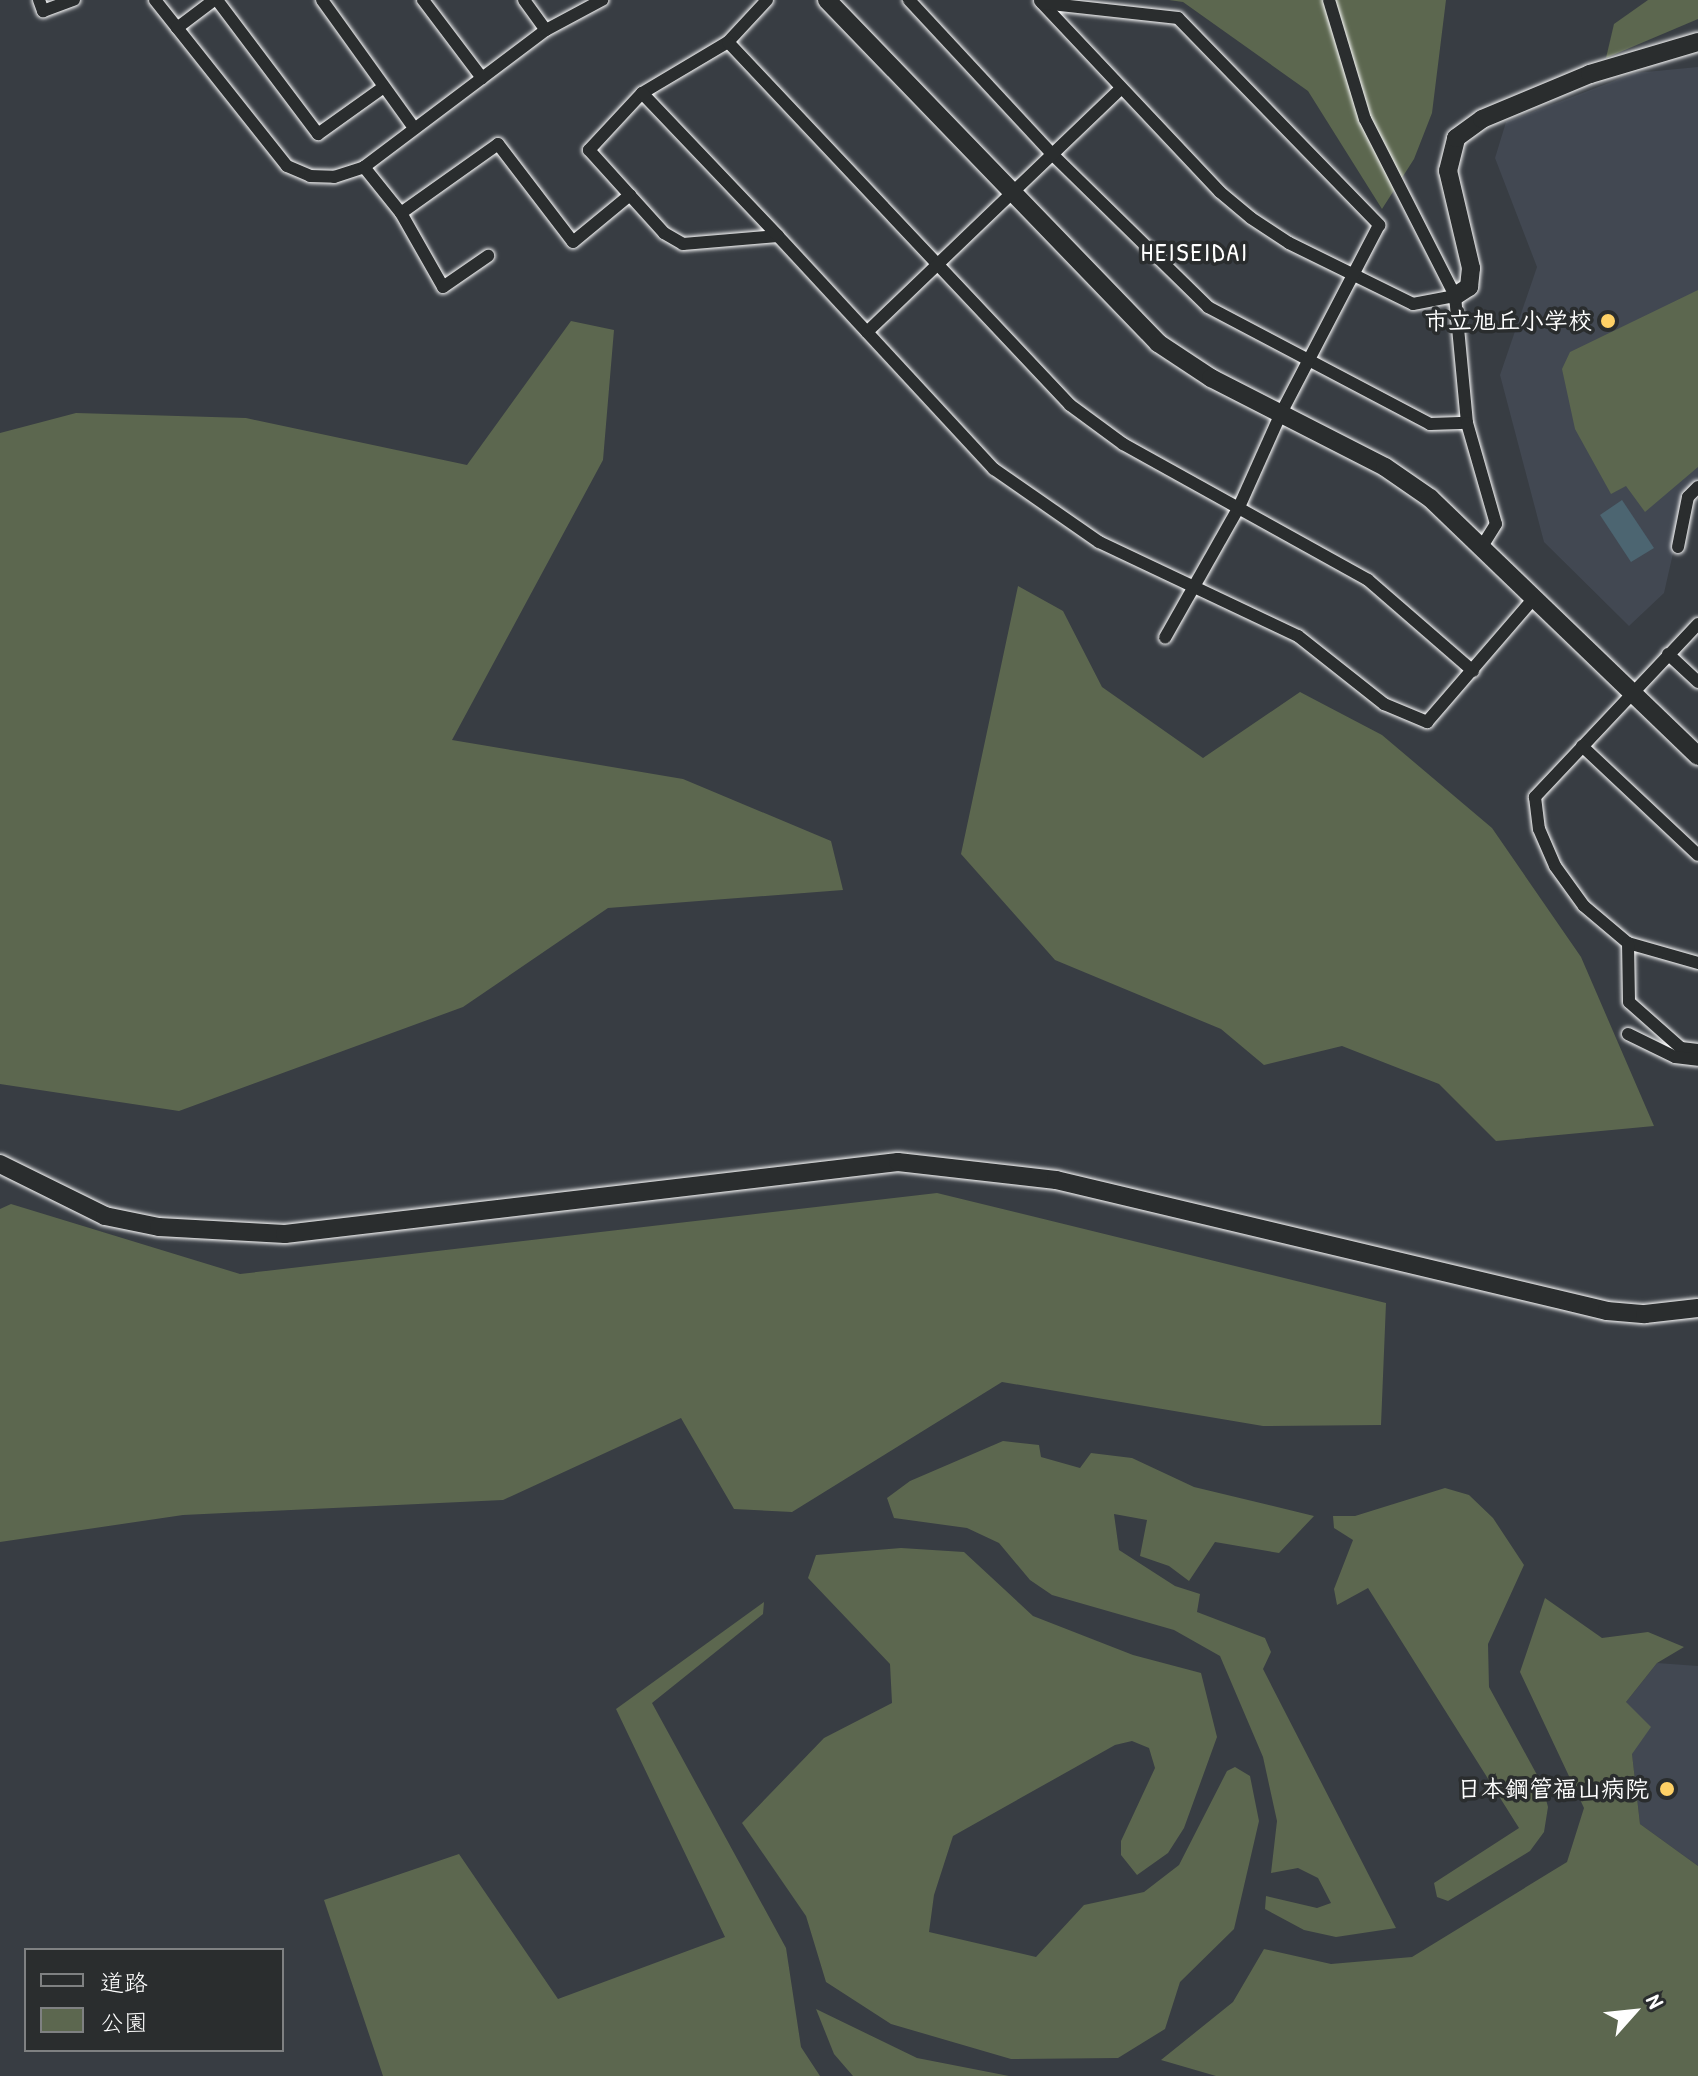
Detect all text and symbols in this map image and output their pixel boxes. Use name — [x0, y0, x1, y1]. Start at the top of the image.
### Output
district label: HEISEIDAI — [1141, 236, 1249, 268]
place label: 市立旭丘小学校 — [1424, 307, 1592, 335]
marker: 市立旭丘小学校 — [1599, 312, 1617, 330]
place label: 日本鋼管福山病院 — [1457, 1775, 1649, 1803]
marker: 日本鋼管福山病院 — [1656, 1778, 1678, 1800]
legend — [24, 1948, 284, 2052]
text: 道路 — [100, 1966, 148, 1998]
north arrow — [1594, 1972, 1674, 2052]
text: N — [1639, 1989, 1671, 2013]
text: 公園 — [100, 2006, 148, 2038]

